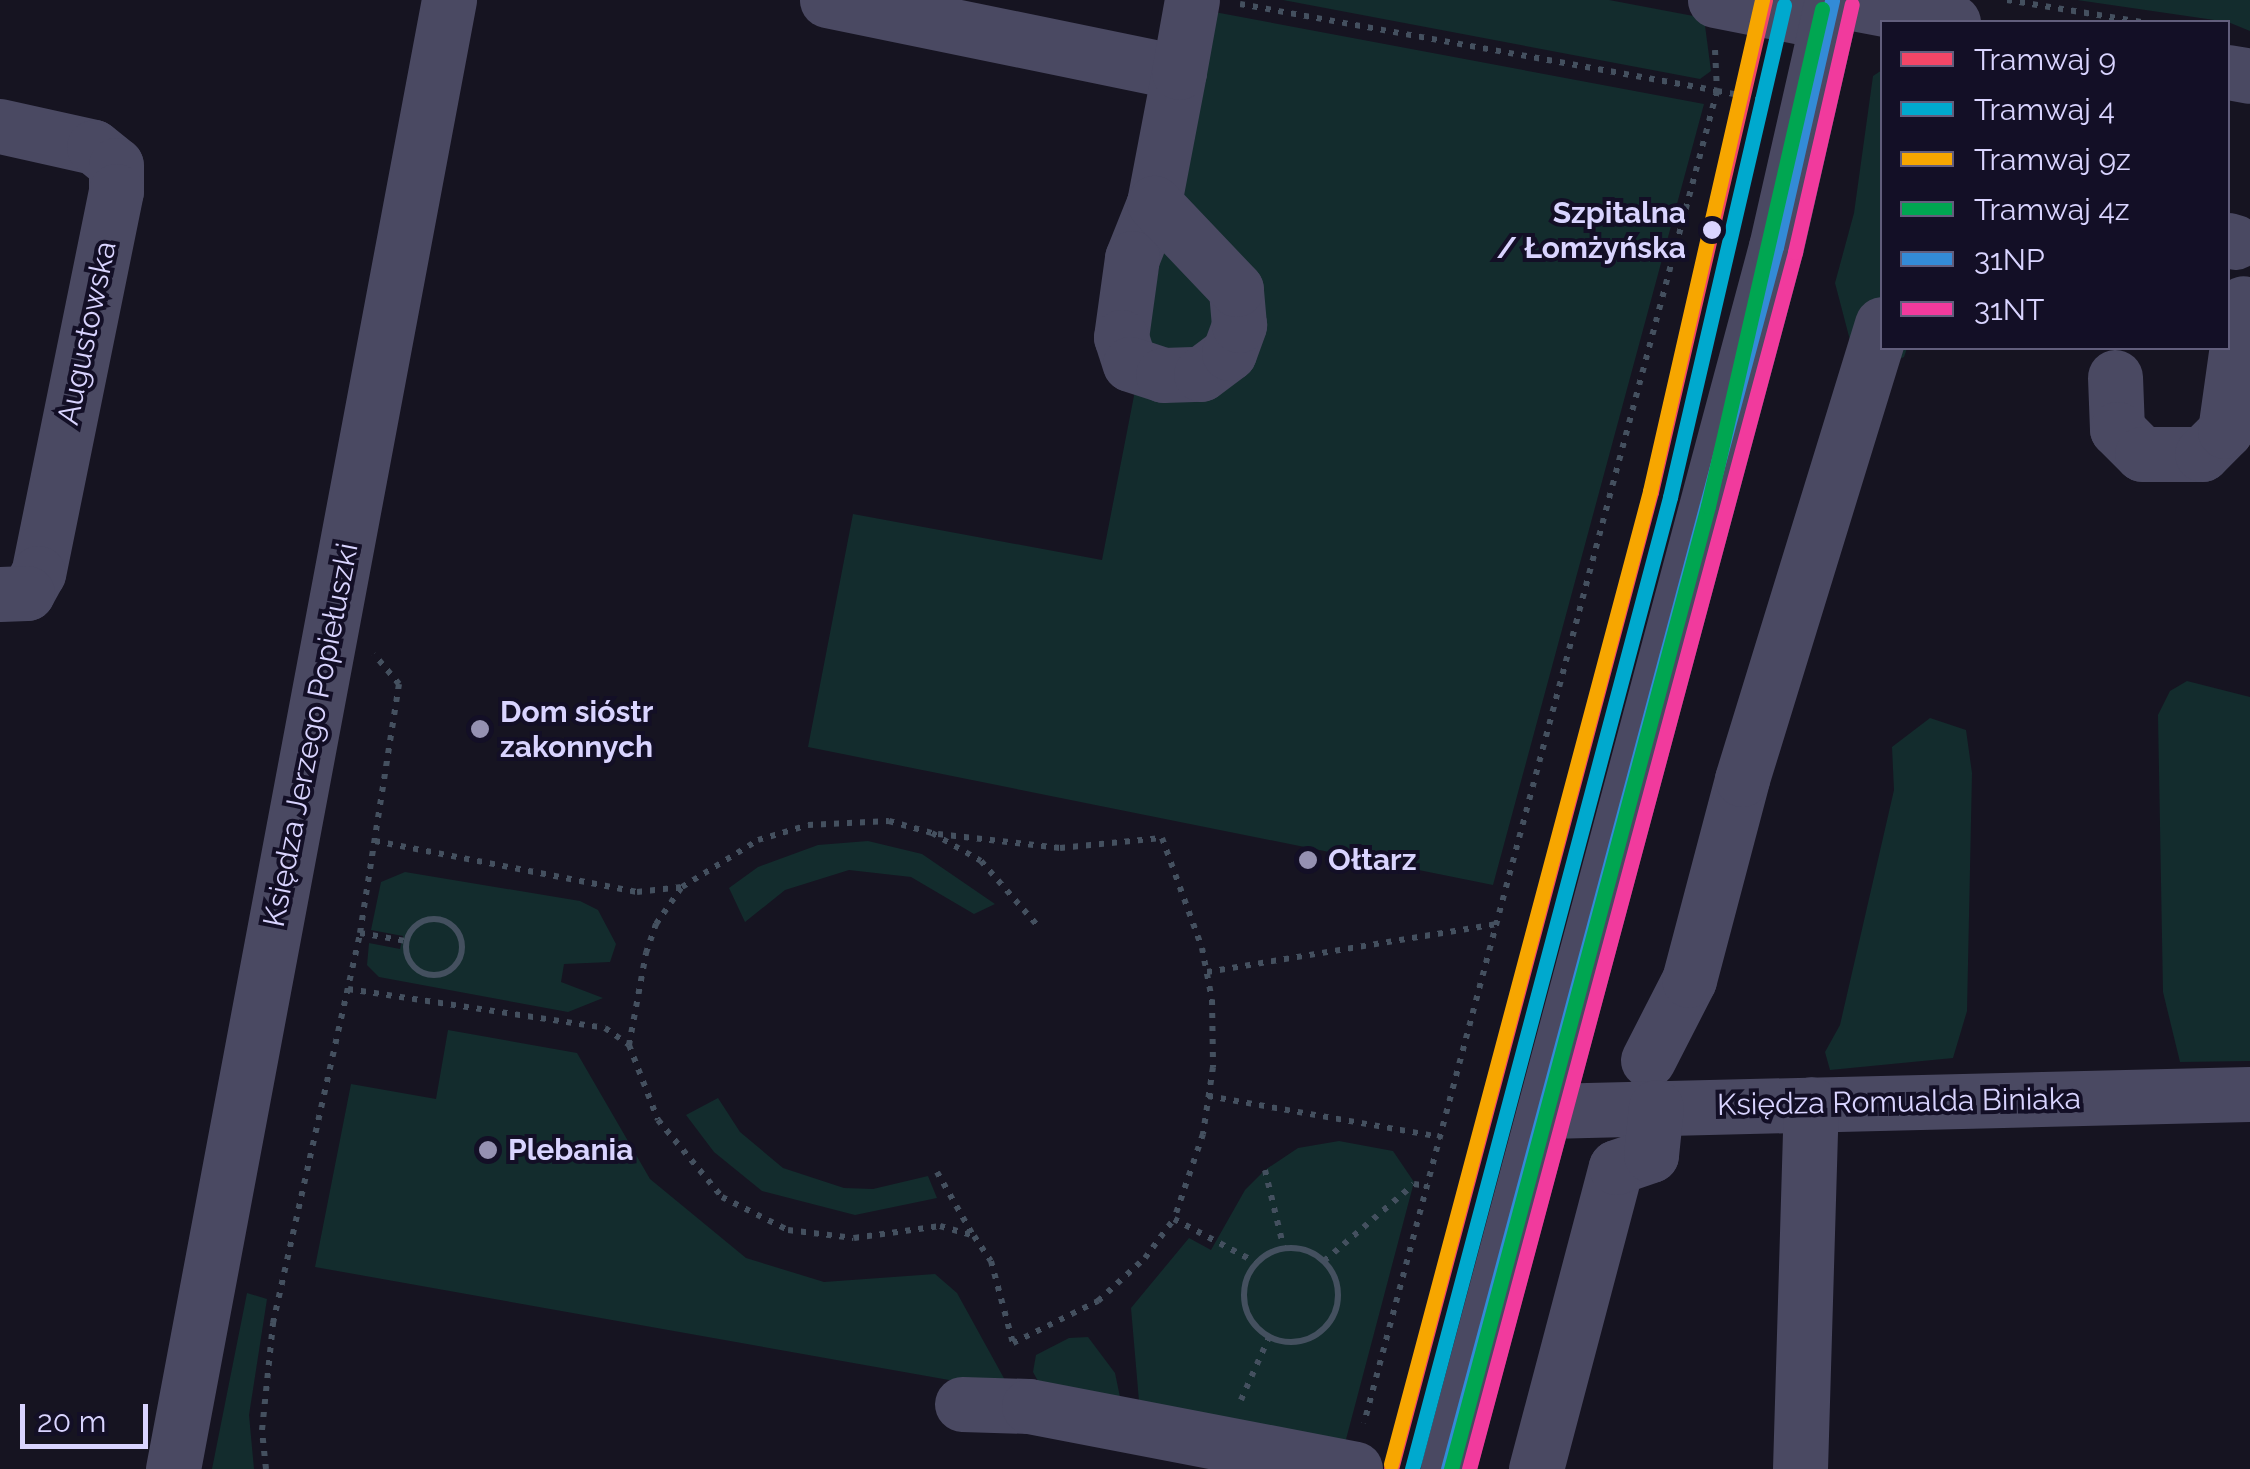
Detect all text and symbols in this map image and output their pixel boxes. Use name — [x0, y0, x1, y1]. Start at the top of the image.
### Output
legend — [1880, 20, 2230, 350]
text: Tramwaj 9 — [1974, 42, 2116, 77]
text: Tramwaj 4 — [1974, 92, 2115, 127]
text: Tramwaj 9z — [1974, 142, 2131, 177]
text: Tramwaj 4z — [1974, 192, 2130, 227]
place label: Szpitalna / Łomżyńska — [1496, 195, 1686, 266]
marker: Szpitalna / Łomżyńska — [1695, 213, 1729, 247]
street label: Augustowska — [50, 238, 124, 428]
text: 31NP — [1974, 242, 2045, 277]
text: 31NT — [1974, 292, 2044, 327]
street label: Księdza Jerzego Popiełuszki — [256, 540, 366, 930]
place label: Dom sióstr zakonnych — [500, 694, 653, 764]
marker: Dom sióstr zakonnych — [469, 718, 491, 740]
place label: Ołtarz — [1328, 842, 1417, 878]
marker: Ołtarz — [1297, 849, 1319, 871]
street label: Księdza Romualda Biniaka — [1717, 1081, 2081, 1123]
place label: Plebania — [508, 1132, 633, 1168]
marker: Plebania — [477, 1139, 499, 1161]
scale bar — [25, 1384, 152, 1446]
text: 20 m — [37, 1404, 106, 1439]

